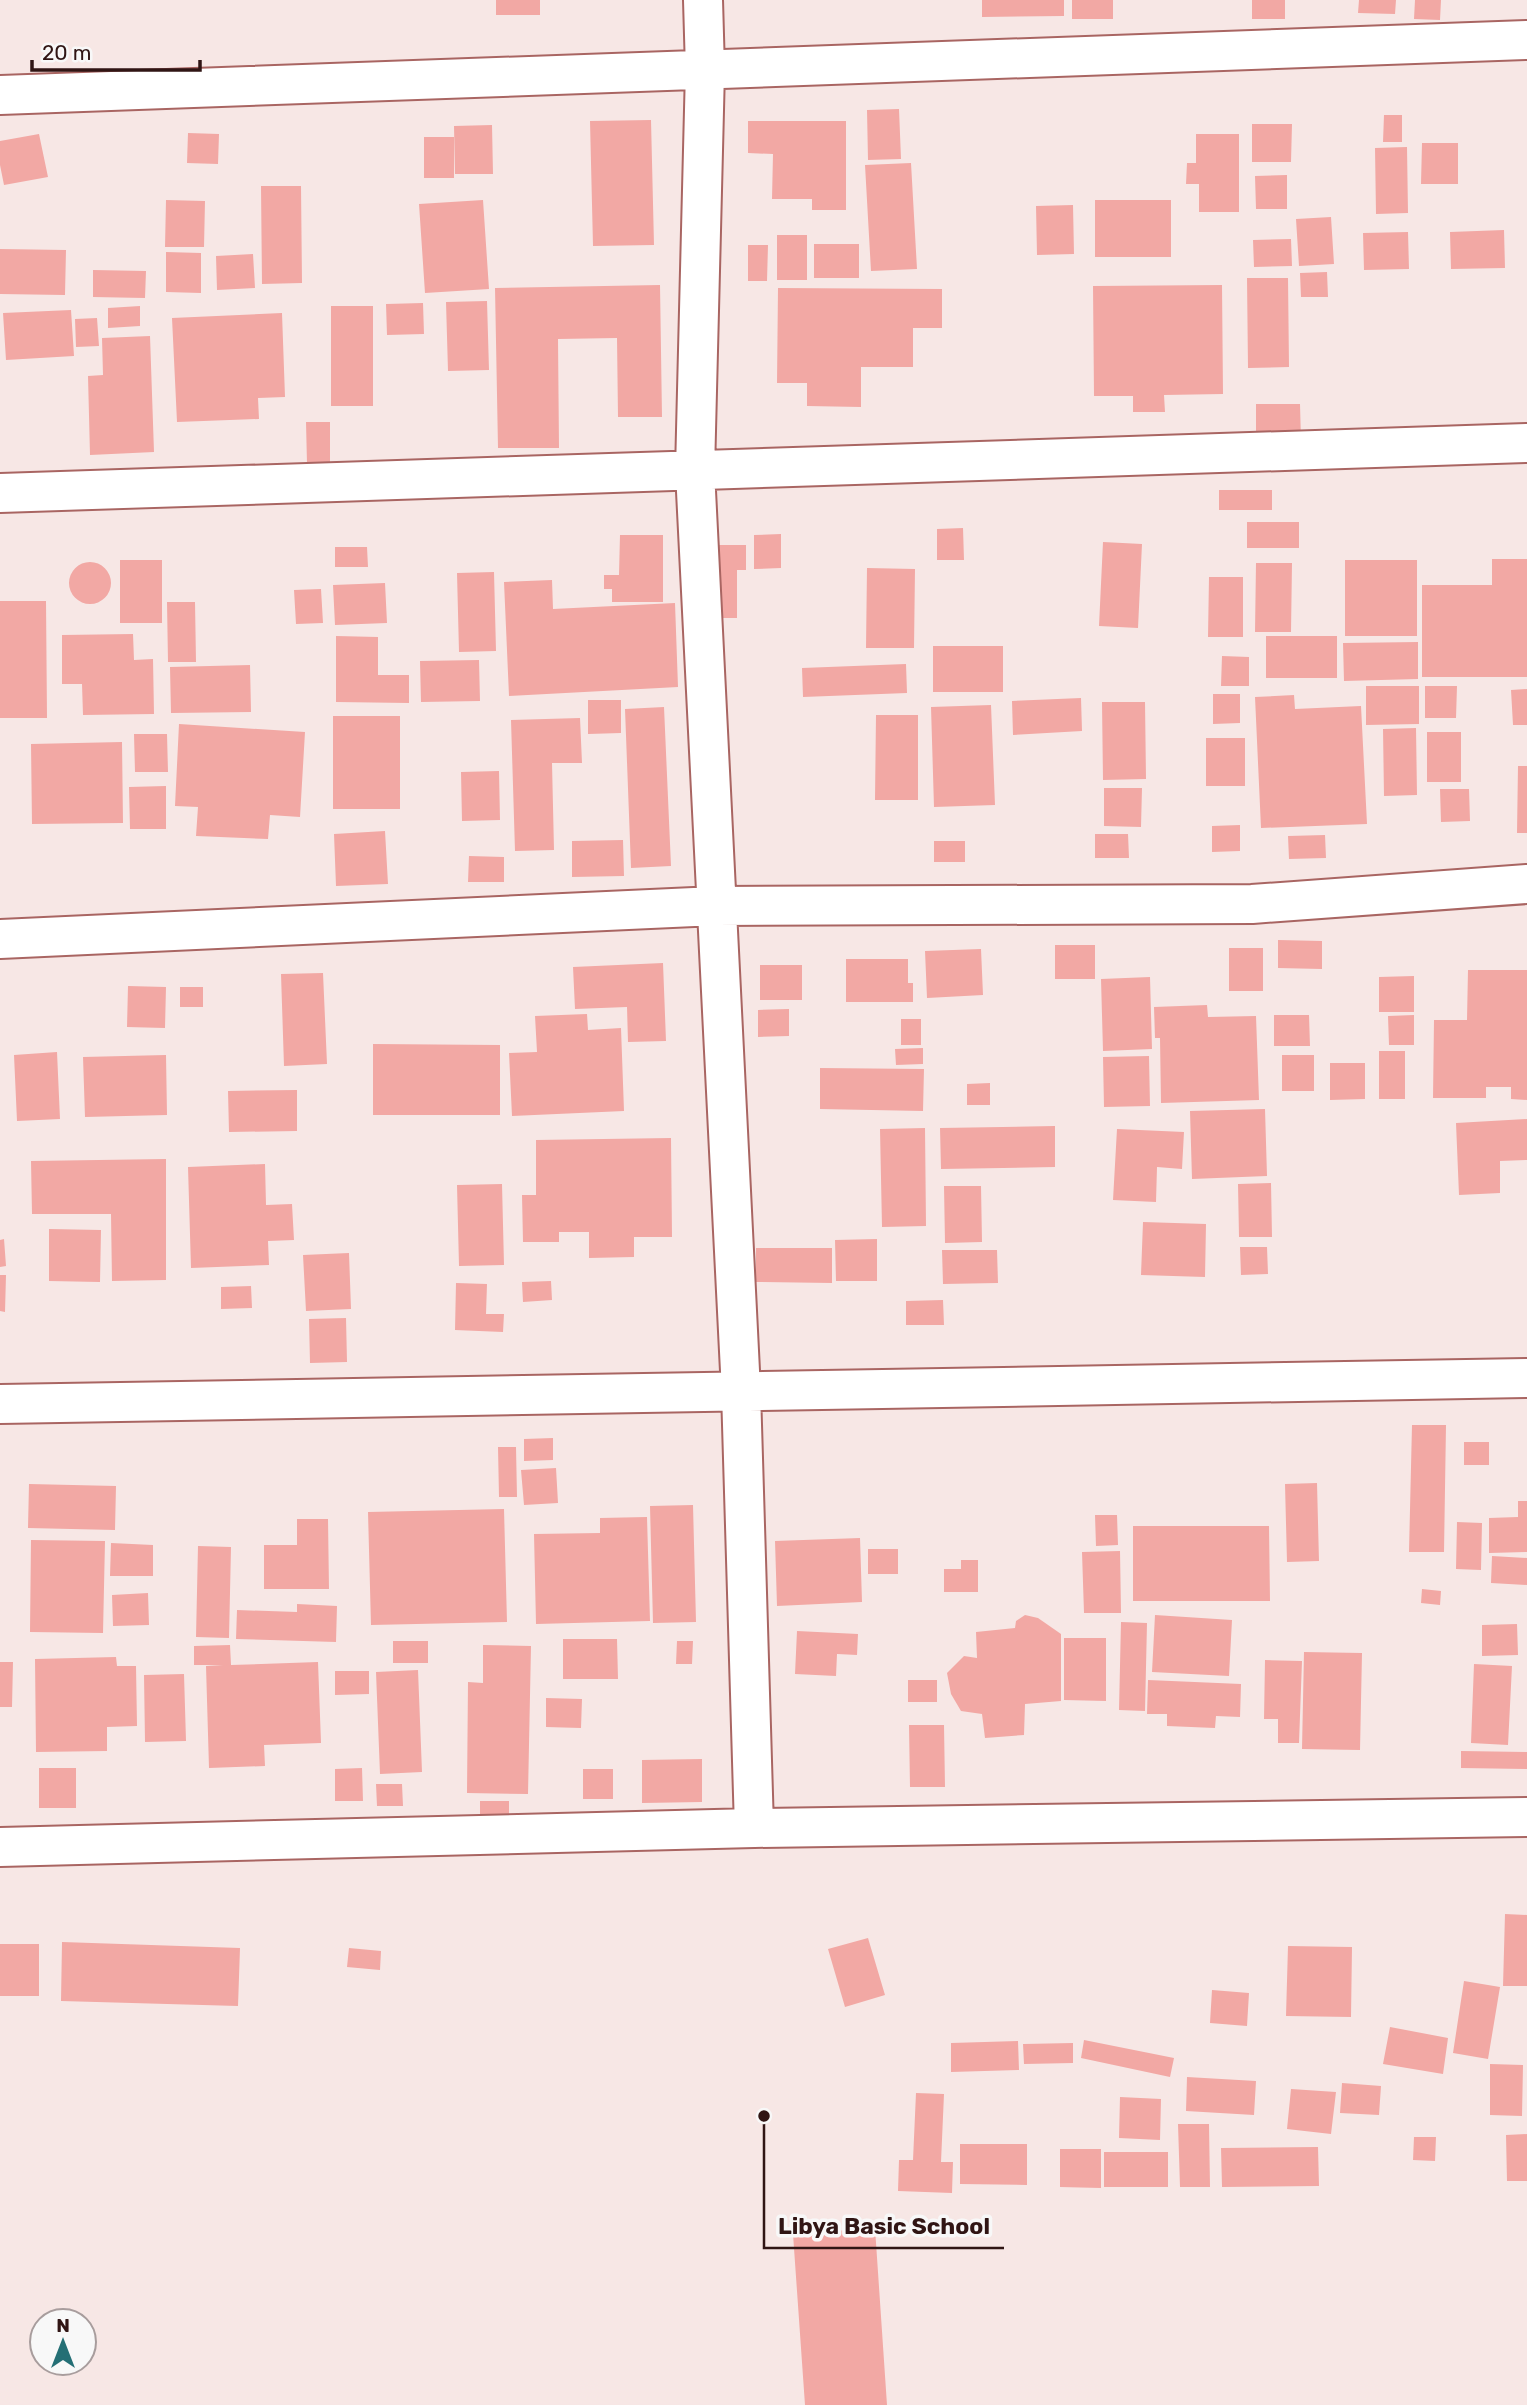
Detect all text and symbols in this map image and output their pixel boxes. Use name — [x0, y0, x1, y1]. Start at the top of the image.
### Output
scale bar — [32, 28, 200, 72]
text: 20 m — [42, 40, 91, 65]
callout: Libya Basic School — [764, 2204, 1004, 2248]
text: Libya Basic School — [778, 2212, 990, 2240]
north arrow — [28, 2307, 98, 2377]
text: N — [56, 2314, 70, 2337]

